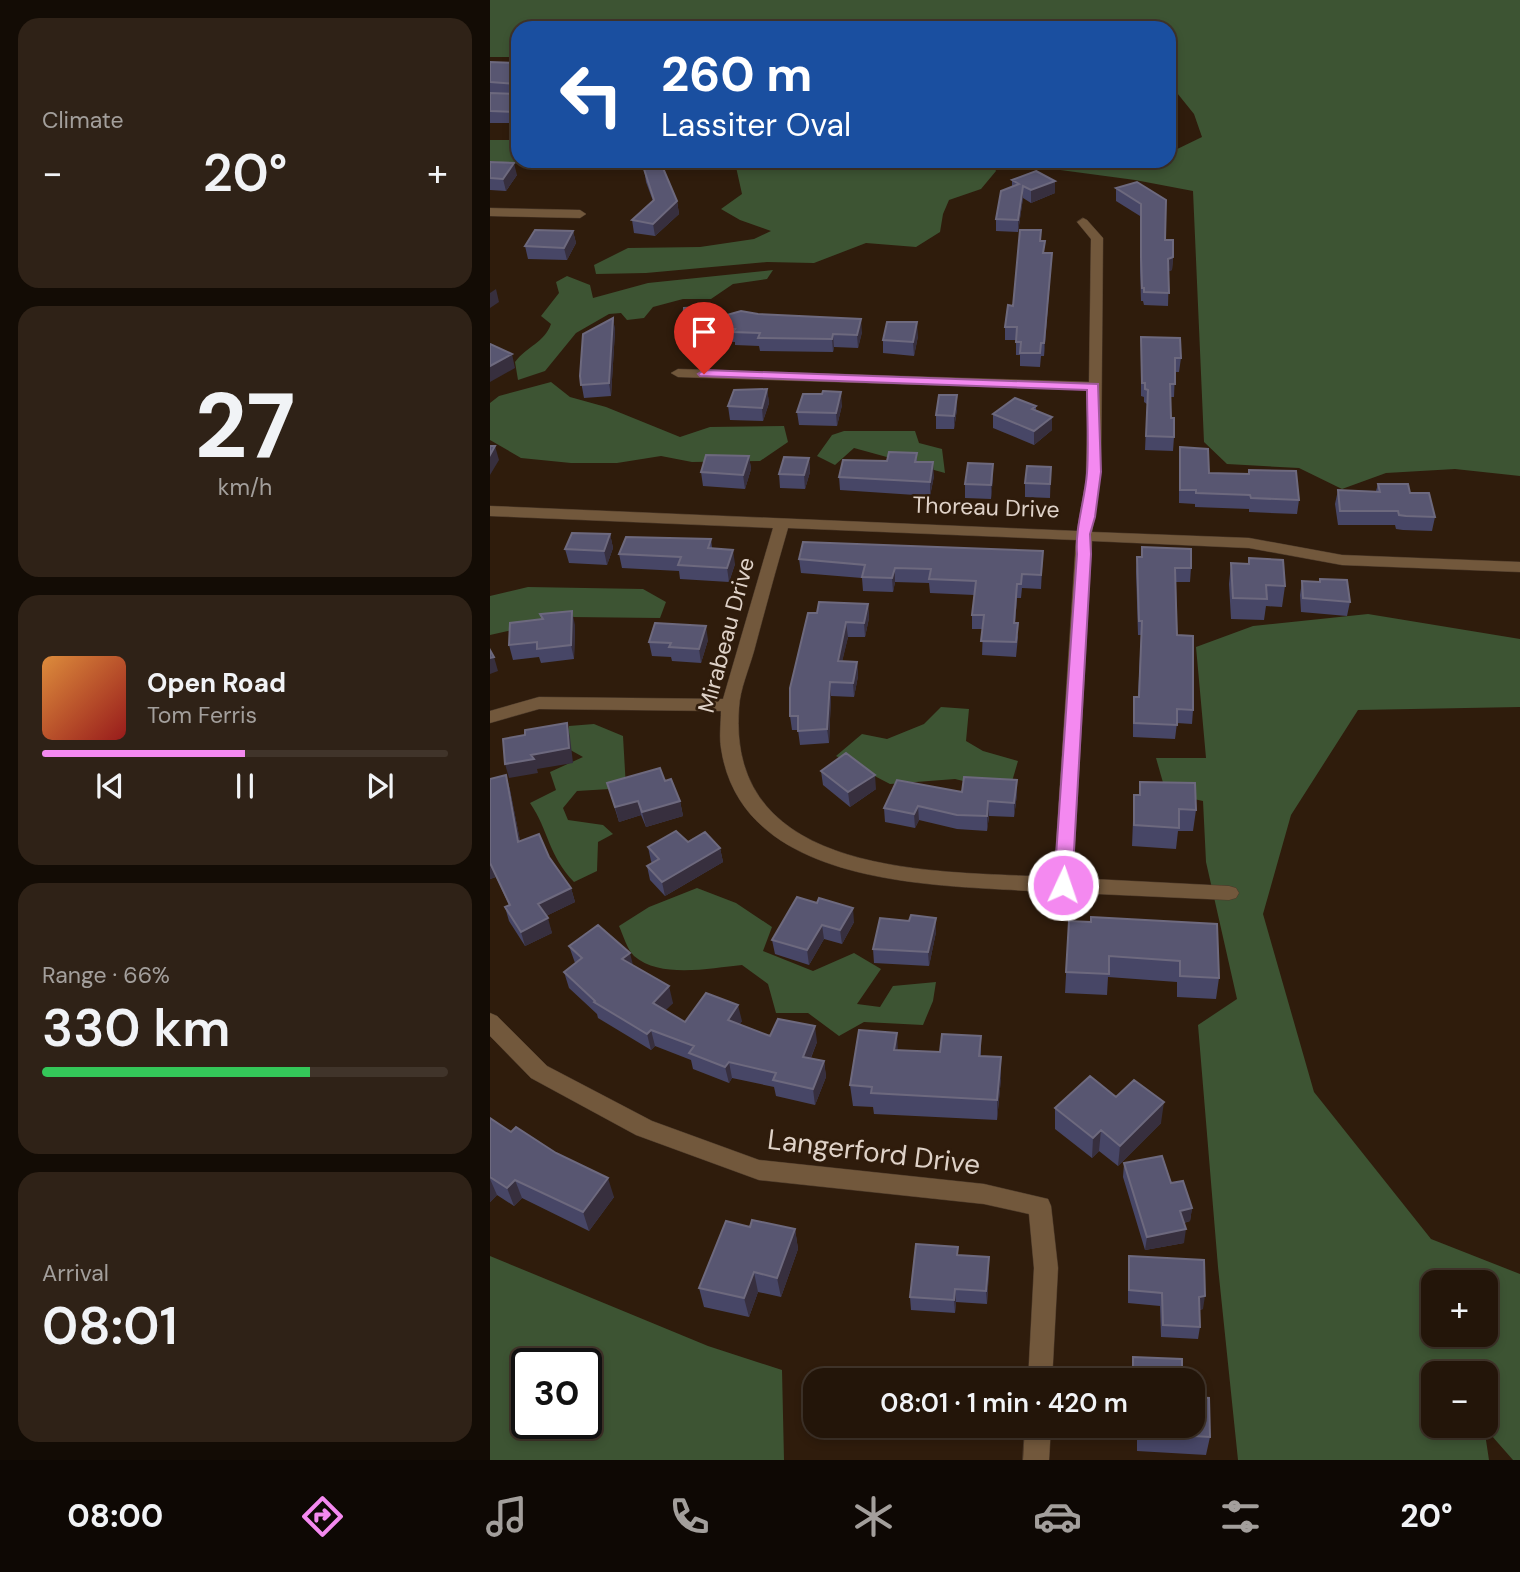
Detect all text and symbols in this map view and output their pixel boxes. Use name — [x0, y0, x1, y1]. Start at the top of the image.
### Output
text: 260 m — [661, 42, 812, 106]
icon: left — [546, 49, 637, 140]
text: Lassiter Oval — [661, 104, 851, 146]
text: Climate — [42, 105, 124, 135]
text: 20° — [203, 139, 287, 207]
text: − — [42, 148, 63, 198]
text: + — [427, 148, 448, 198]
pin — [674, 302, 734, 374]
icon: arrive — [685, 313, 723, 351]
text: 27 — [195, 367, 295, 485]
text: km/h — [218, 472, 272, 502]
street label: Thoreau Drive — [912, 489, 1060, 525]
street label: Mirabeau Drive — [691, 554, 761, 716]
text: Open Road — [147, 666, 286, 700]
text: Tom Ferris — [147, 700, 257, 730]
icon: previous — [91, 767, 129, 805]
icon: pause — [226, 767, 264, 805]
icon: next — [361, 767, 399, 805]
position arrow — [1026, 848, 1100, 922]
text: Range · 66% — [42, 960, 170, 990]
text: 330 km — [42, 994, 230, 1062]
street label: Langerford Drive — [765, 1121, 983, 1183]
text: Arrival — [42, 1258, 109, 1288]
map controls — [1421, 1270, 1498, 1438]
button: + — [1421, 1270, 1498, 1347]
text: 08:01 — [42, 1292, 178, 1360]
speed limit sign: 30 — [511, 1348, 602, 1439]
button: − — [1421, 1361, 1498, 1438]
text: 08:01 · 1 min · 420 m — [880, 1386, 1128, 1420]
icon: directions — [298, 1492, 347, 1541]
icon: music — [482, 1492, 531, 1541]
icon: phone — [665, 1492, 714, 1541]
icon: climate — [849, 1492, 898, 1541]
icon: car — [1033, 1492, 1082, 1541]
icon: filters — [1216, 1492, 1265, 1541]
text: 08:00 — [67, 1495, 163, 1537]
text: 20° — [1400, 1495, 1453, 1537]

